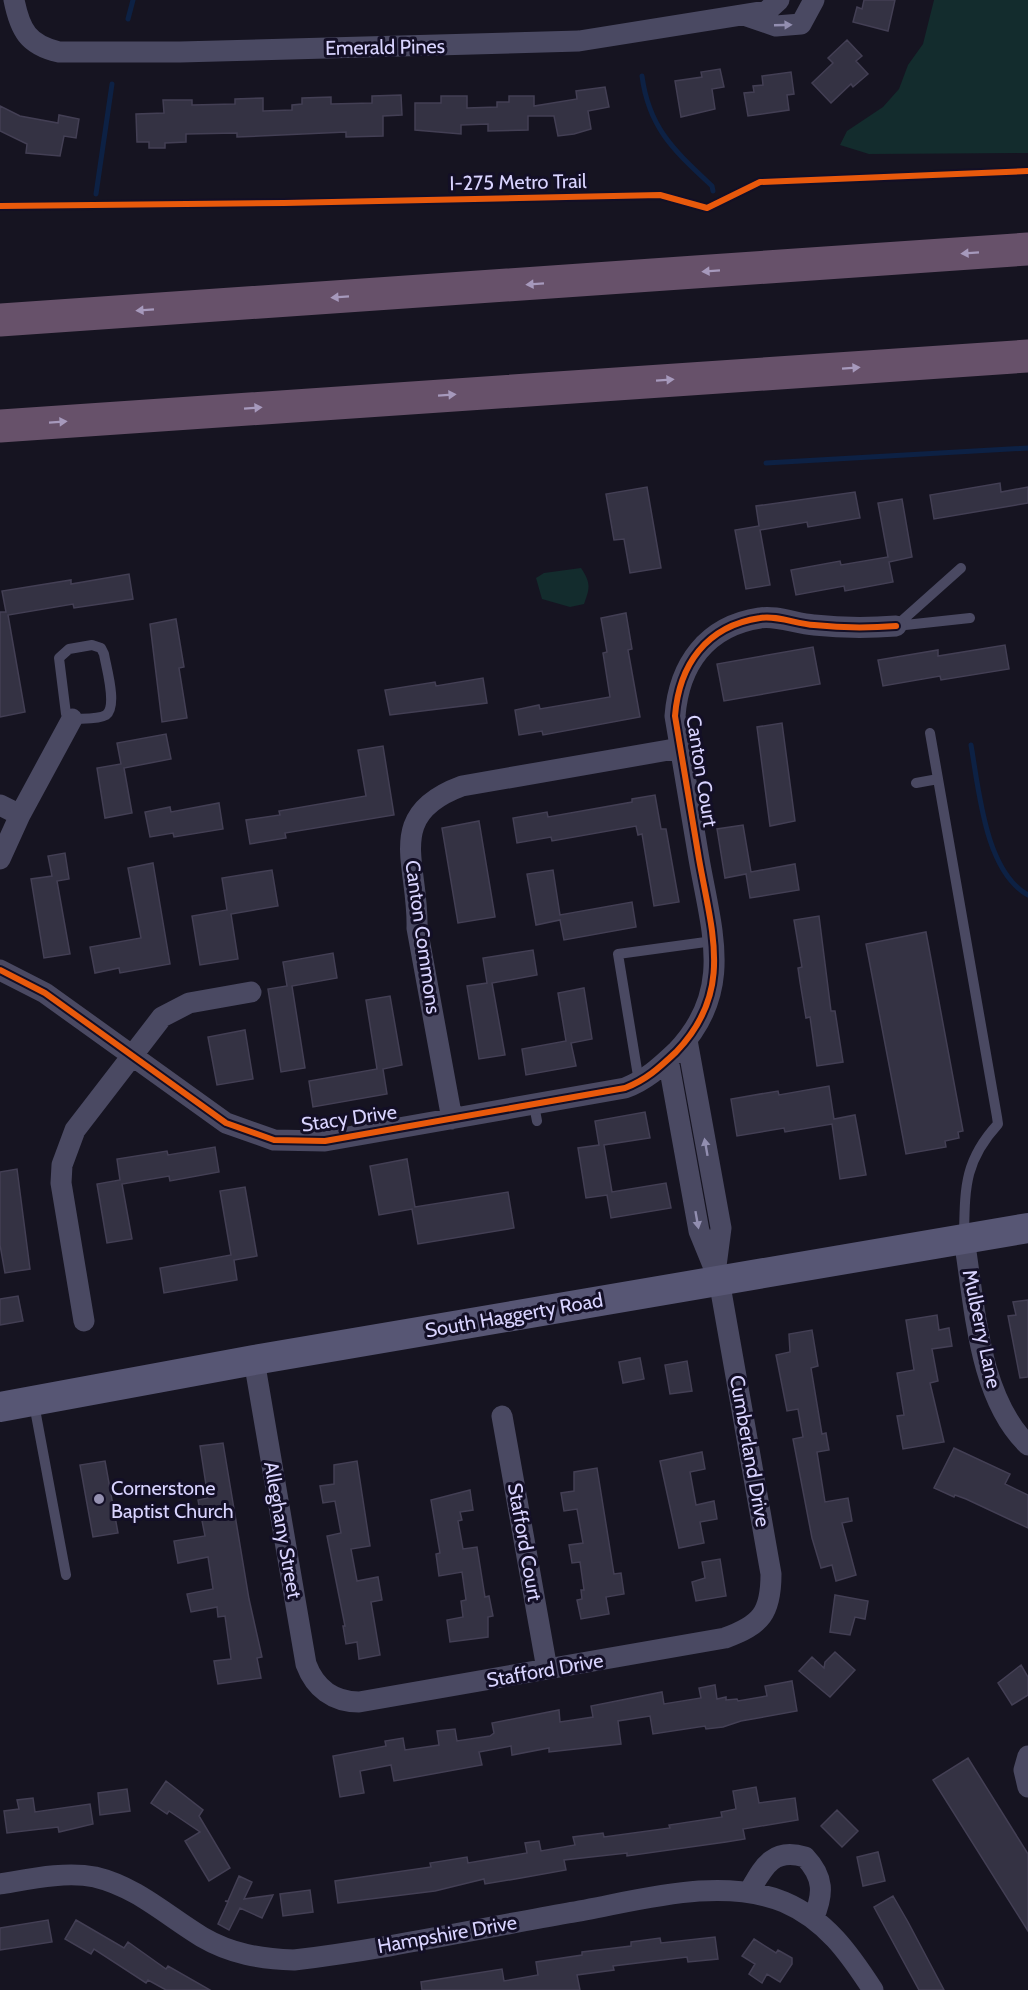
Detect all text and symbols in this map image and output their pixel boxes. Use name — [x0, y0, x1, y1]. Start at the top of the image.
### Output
one-way arrow — [774, 20, 793, 30]
street label: Emerald Pines — [325, 34, 445, 60]
street label: I-275 Metro Trail — [449, 169, 587, 195]
one-way arrow — [960, 248, 979, 258]
one-way arrow — [701, 266, 720, 276]
one-way arrow — [525, 279, 544, 288]
one-way arrow — [331, 292, 350, 302]
one-way arrow — [136, 306, 155, 315]
one-way arrow — [842, 363, 861, 372]
one-way arrow — [656, 375, 675, 384]
one-way arrow — [438, 390, 457, 399]
one-way arrow — [243, 404, 262, 413]
one-way arrow — [49, 417, 68, 427]
street label: Canton Court — [681, 713, 723, 829]
street label: Canton Commons — [400, 859, 446, 1015]
street label: Stacy Drive — [300, 1099, 398, 1137]
one-way arrow — [701, 1137, 710, 1156]
one-way arrow — [693, 1211, 702, 1230]
street label: Mulberry Lane — [958, 1267, 1006, 1391]
street label: South Haggerty Road — [423, 1288, 605, 1342]
street label: Cumberland Drive — [725, 1373, 775, 1529]
street label: Alleghany Street — [259, 1459, 307, 1601]
place label: Cornerstone Baptist Church — [111, 1476, 234, 1523]
street label: Stafford Court — [503, 1481, 547, 1603]
marker: Cornerstone Baptist Church — [92, 1492, 106, 1506]
street label: Stafford Drive — [485, 1648, 605, 1692]
street label: Hampshire Drive — [375, 1910, 519, 1958]

